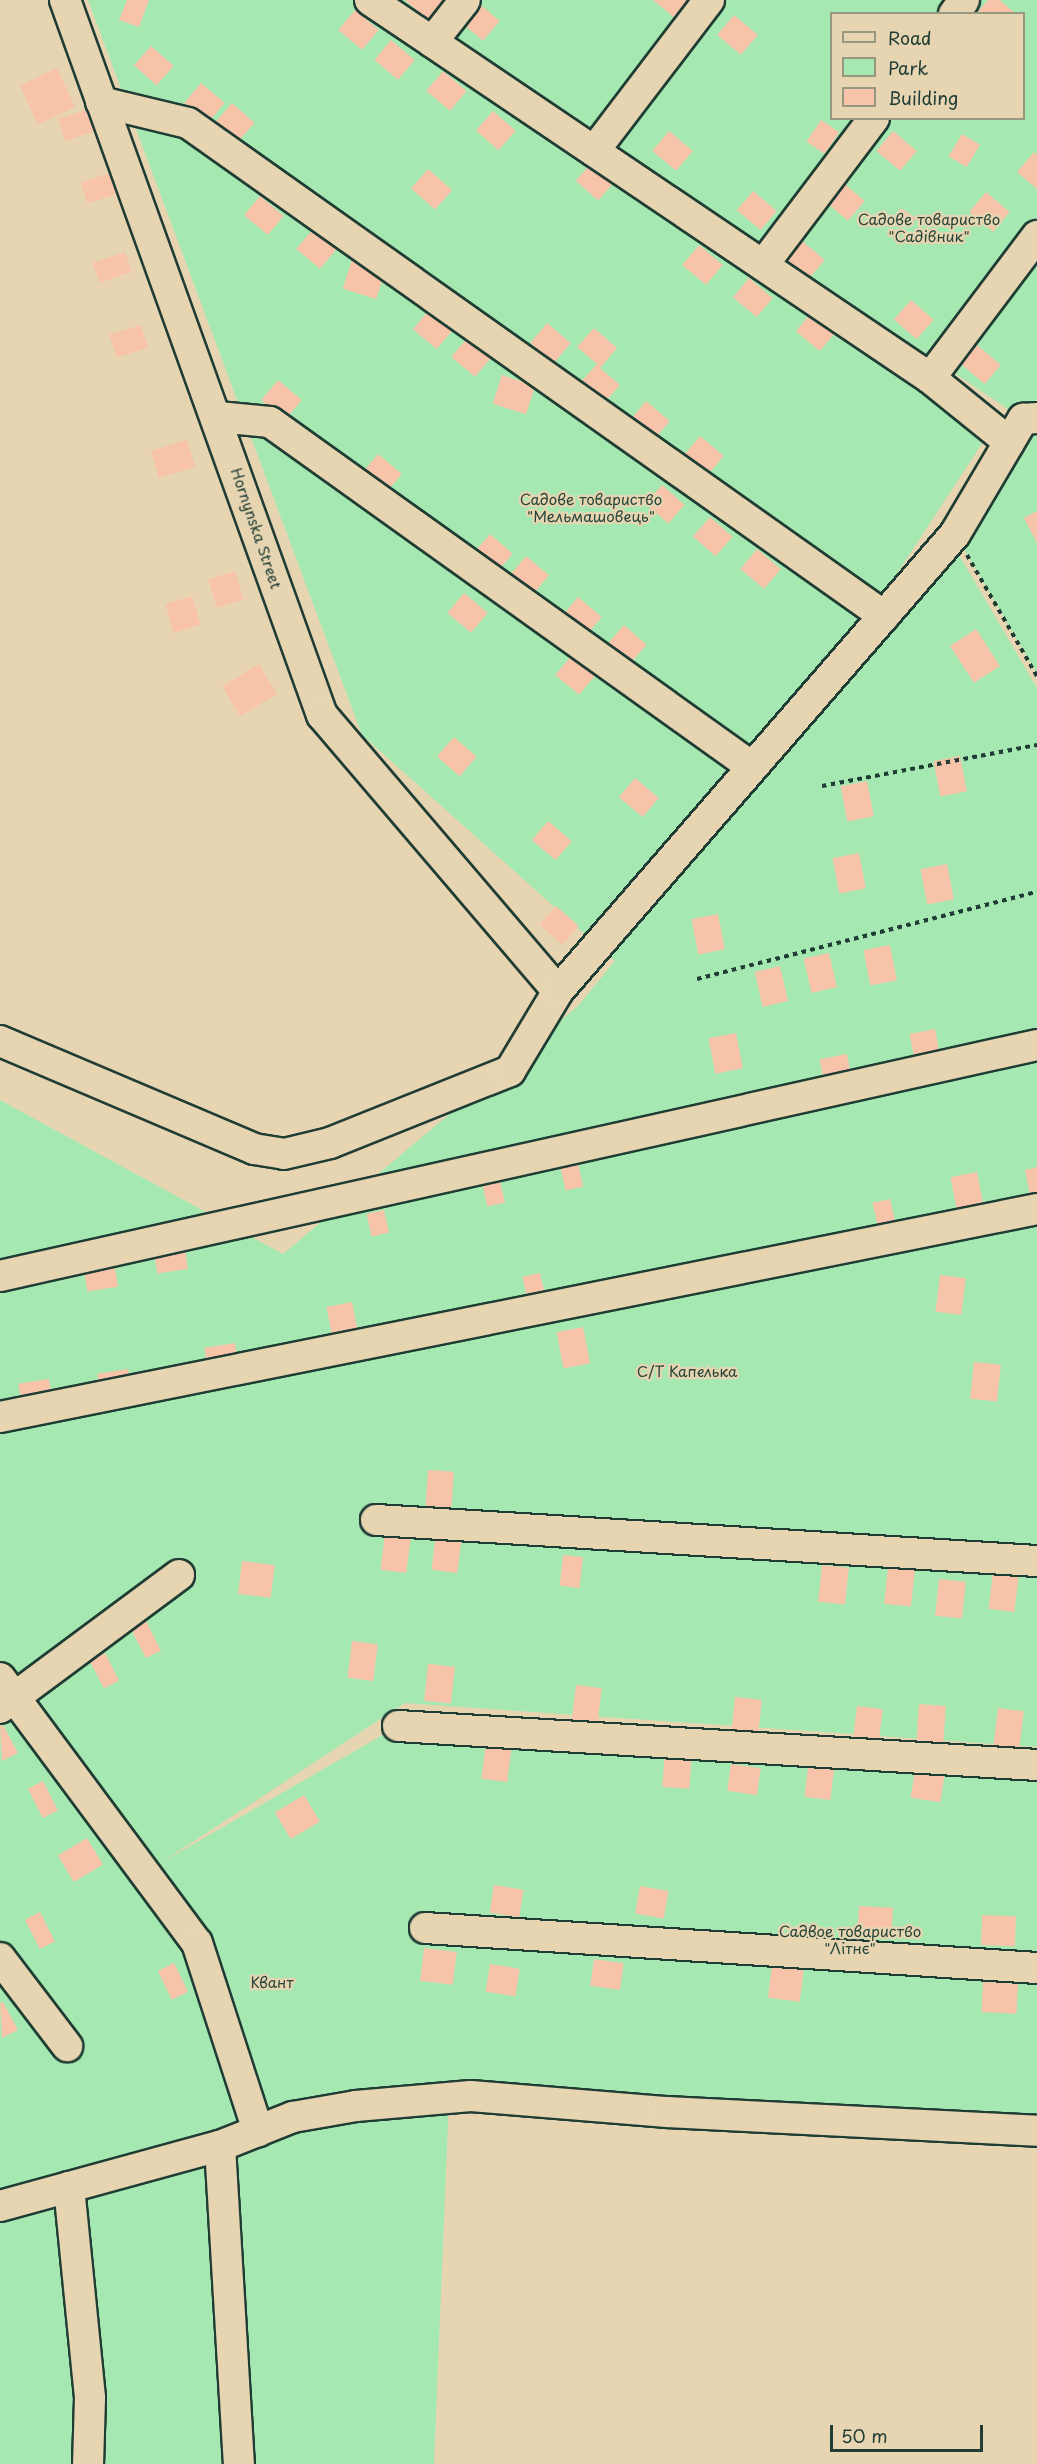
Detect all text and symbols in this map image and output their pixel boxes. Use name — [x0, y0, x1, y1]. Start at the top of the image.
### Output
legend — [830, 12, 1025, 120]
text: Road — [888, 24, 932, 51]
text: Park — [888, 54, 928, 81]
text: Building — [888, 84, 958, 111]
park label: Садове товариство "Садівник" — [858, 209, 1000, 244]
street label: Hornynska Street — [228, 465, 286, 591]
park label: Садове товариство "Мельмашовець" — [520, 489, 662, 524]
park label: С/Т Капелька — [636, 1362, 738, 1380]
park label: Садвое товариство "Літнє" — [779, 1921, 921, 1956]
park label: Квант — [250, 1973, 294, 1991]
scale bar — [833, 2413, 986, 2451]
text: 50 m — [841, 2422, 888, 2449]

